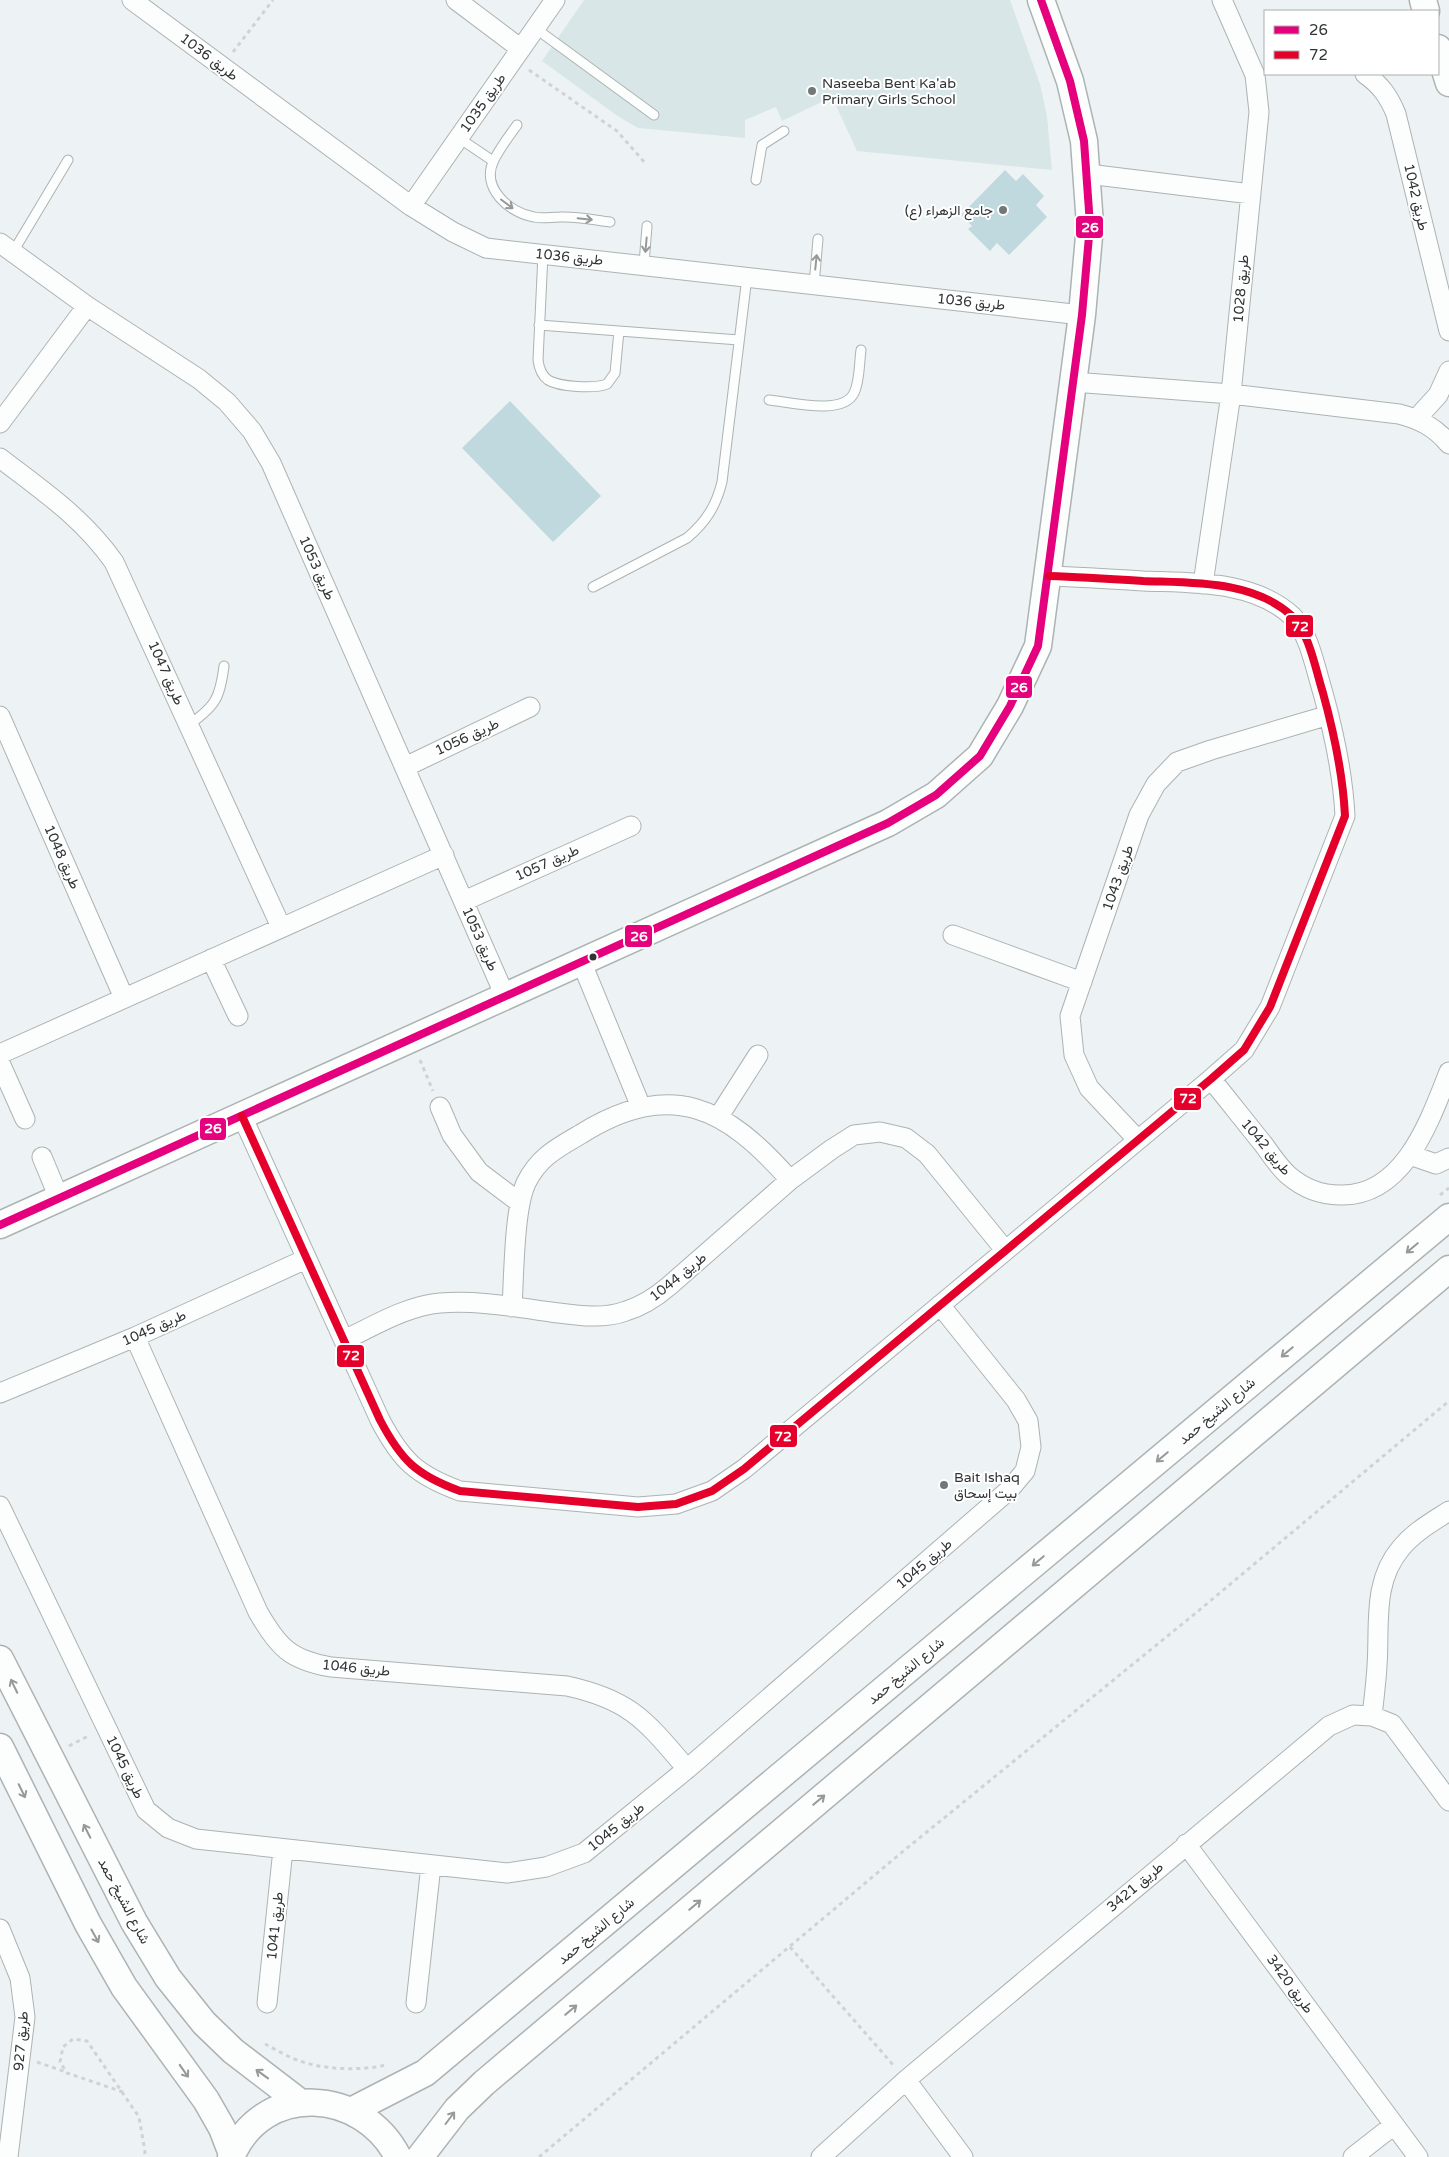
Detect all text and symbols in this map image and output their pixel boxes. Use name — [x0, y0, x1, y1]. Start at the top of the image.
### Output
legend — [1264, 10, 1439, 75]
text: 26 — [1309, 21, 1328, 39]
street label: طريق 1036 — [177, 30, 241, 84]
text: 72 — [1309, 46, 1328, 64]
street label: طريق 1035 — [456, 70, 510, 136]
place label: Naseeba Bent Ka'ab Primary Girls School — [822, 75, 956, 108]
marker: Naseeba Bent Ka'ab Primary Girls School — [806, 85, 818, 97]
street label: طريق 1042 — [1400, 162, 1432, 232]
one-way arrow — [500, 198, 513, 209]
place label: جامع الزهراء (ع) — [905, 202, 993, 221]
marker: جامع الزهراء (ع) — [997, 204, 1009, 216]
one-way arrow — [577, 214, 593, 224]
line badge: 26 — [1075, 215, 1104, 239]
text: 26 — [1081, 219, 1099, 236]
one-way arrow — [641, 237, 651, 253]
street label: طريق 1036 — [534, 245, 604, 269]
one-way arrow — [811, 254, 821, 270]
street label: طريق 1028 — [1230, 254, 1252, 324]
street label: طريق 1036 — [936, 290, 1006, 314]
street label: طريق 1053 — [295, 533, 339, 603]
line badge: 72 — [1285, 614, 1314, 638]
text: 72 — [1291, 618, 1309, 635]
street label: طريق 1047 — [144, 638, 188, 708]
line badge: 26 — [1005, 675, 1033, 699]
text: 26 — [1010, 679, 1028, 696]
street label: طريق 1056 — [432, 715, 502, 759]
street label: طريق 1048 — [40, 822, 84, 892]
street label: طريق 1057 — [512, 841, 582, 885]
street label: طريق 1043 — [1099, 843, 1137, 913]
street label: طريق 1053 — [458, 904, 502, 974]
line badge: 26 — [624, 924, 653, 948]
text: 26 — [630, 928, 648, 945]
unlabelled marker — [588, 952, 598, 962]
line badge: 72 — [1173, 1087, 1202, 1111]
text: 72 — [1179, 1090, 1197, 1107]
street label: طريق 1042 — [1237, 1115, 1295, 1179]
line badge: 26 — [199, 1117, 227, 1141]
text: 26 — [204, 1120, 222, 1137]
one-way arrow — [1405, 1242, 1418, 1254]
street label: طريق 1044 — [646, 1249, 710, 1305]
street label: طريق 1045 — [119, 1306, 189, 1350]
line badge: 72 — [336, 1344, 365, 1368]
text: 72 — [342, 1347, 360, 1364]
one-way arrow — [1281, 1347, 1294, 1358]
street label: شارع الشيخ حمد — [1175, 1374, 1260, 1450]
line badge: 72 — [769, 1424, 798, 1448]
text: 72 — [774, 1428, 792, 1445]
one-way arrow — [1156, 1451, 1169, 1462]
place label: Bait Ishaq بيت إسحاق — [954, 1469, 1020, 1503]
marker: Bait Ishaq بيت إسحاق — [938, 1479, 950, 1491]
street label: طريق 1045 — [893, 1535, 955, 1593]
one-way arrow — [1032, 1555, 1045, 1566]
street label: شارع الشيخ حمد — [864, 1634, 949, 1710]
street label: طريق 1046 — [321, 1656, 391, 1680]
one-way arrow — [8, 1679, 18, 1694]
street label: طريق 1045 — [102, 1732, 148, 1802]
one-way arrow — [18, 1783, 27, 1798]
one-way arrow — [812, 1795, 825, 1806]
street label: طريق 1045 — [584, 1799, 648, 1855]
one-way arrow — [82, 1824, 91, 1839]
street label: شارع الشيخ حمد — [92, 1855, 154, 1948]
street label: طريق 3421 — [1103, 1858, 1167, 1916]
street label: طريق 1041 — [263, 1891, 287, 1961]
street label: شارع الشيخ حمد — [554, 1894, 639, 1970]
one-way arrow — [688, 1900, 701, 1911]
one-way arrow — [90, 1928, 100, 1943]
street label: طريق 3420 — [1263, 1951, 1317, 2017]
one-way arrow — [564, 2005, 577, 2016]
street label: طريق 927 — [10, 2011, 32, 2071]
one-way arrow — [179, 2064, 190, 2077]
one-way arrow — [255, 2069, 269, 2079]
one-way arrow — [445, 2112, 456, 2125]

